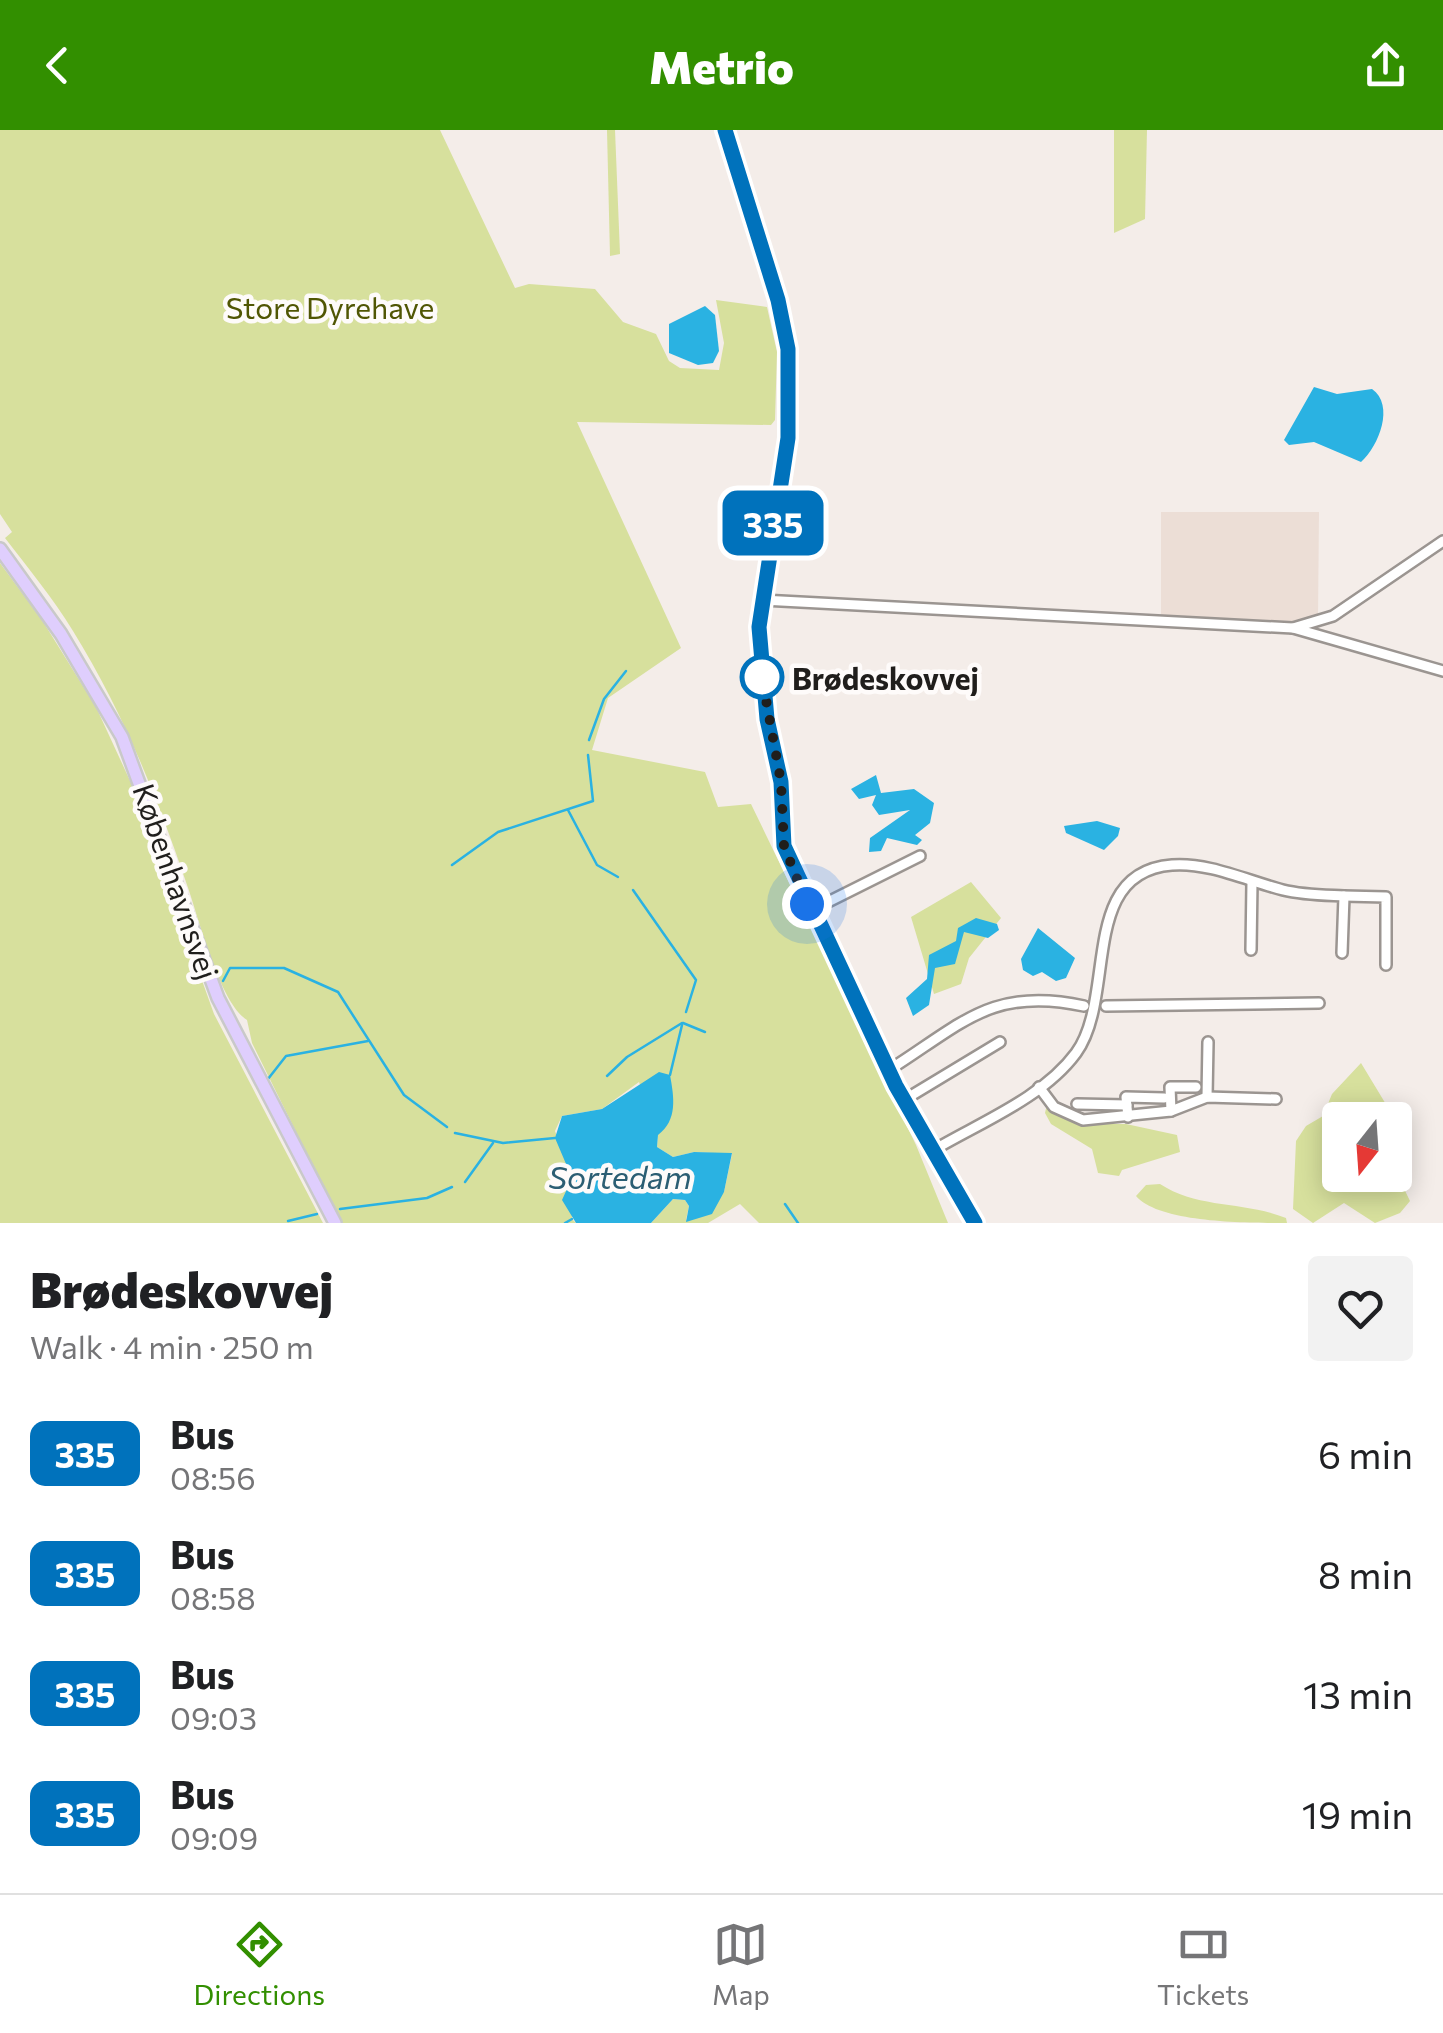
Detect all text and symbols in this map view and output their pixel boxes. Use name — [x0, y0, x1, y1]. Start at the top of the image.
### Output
icon: back — [30, 38, 85, 93]
text: Metrio — [649, 38, 794, 93]
icon: share — [1358, 38, 1413, 93]
park label: Store Dyrehave — [226, 288, 434, 325]
line badge: 335 — [716, 490, 830, 556]
text: 335 — [743, 502, 803, 545]
marker: Brødeskovvej — [741, 656, 783, 698]
place label: Brødeskovvej — [792, 659, 979, 696]
street label: Københavnsvej — [126, 778, 228, 984]
your location — [782, 879, 832, 929]
north arrow — [1322, 1102, 1412, 1192]
map controls — [1322, 1102, 1412, 1192]
water label: Sortedam — [548, 1156, 692, 1196]
button: heart — [1308, 1256, 1413, 1361]
text: Brødeskovvej — [30, 1259, 333, 1318]
text: Walk · 4 min · 250 m — [30, 1326, 314, 1366]
text: Bus — [170, 1410, 235, 1457]
text: 6 min — [1318, 1430, 1413, 1477]
text: 335 — [55, 1432, 115, 1475]
text: 08:56 — [170, 1457, 256, 1497]
text: Bus — [170, 1530, 235, 1577]
text: 8 min — [1318, 1550, 1413, 1597]
text: 335 — [55, 1552, 115, 1595]
text: 08:58 — [170, 1577, 256, 1617]
text: Bus — [170, 1650, 235, 1697]
text: 13 min — [1303, 1670, 1413, 1717]
text: 335 — [55, 1672, 115, 1715]
text: 09:03 — [170, 1697, 257, 1737]
text: Bus — [170, 1770, 235, 1817]
text: 19 min — [1302, 1790, 1413, 1837]
text: 335 — [55, 1792, 115, 1835]
text: 09:09 — [170, 1817, 258, 1857]
tab: Directions — [194, 1917, 325, 2011]
tab: Map — [712, 1917, 770, 2011]
tab: Tickets — [1157, 1917, 1249, 2011]

